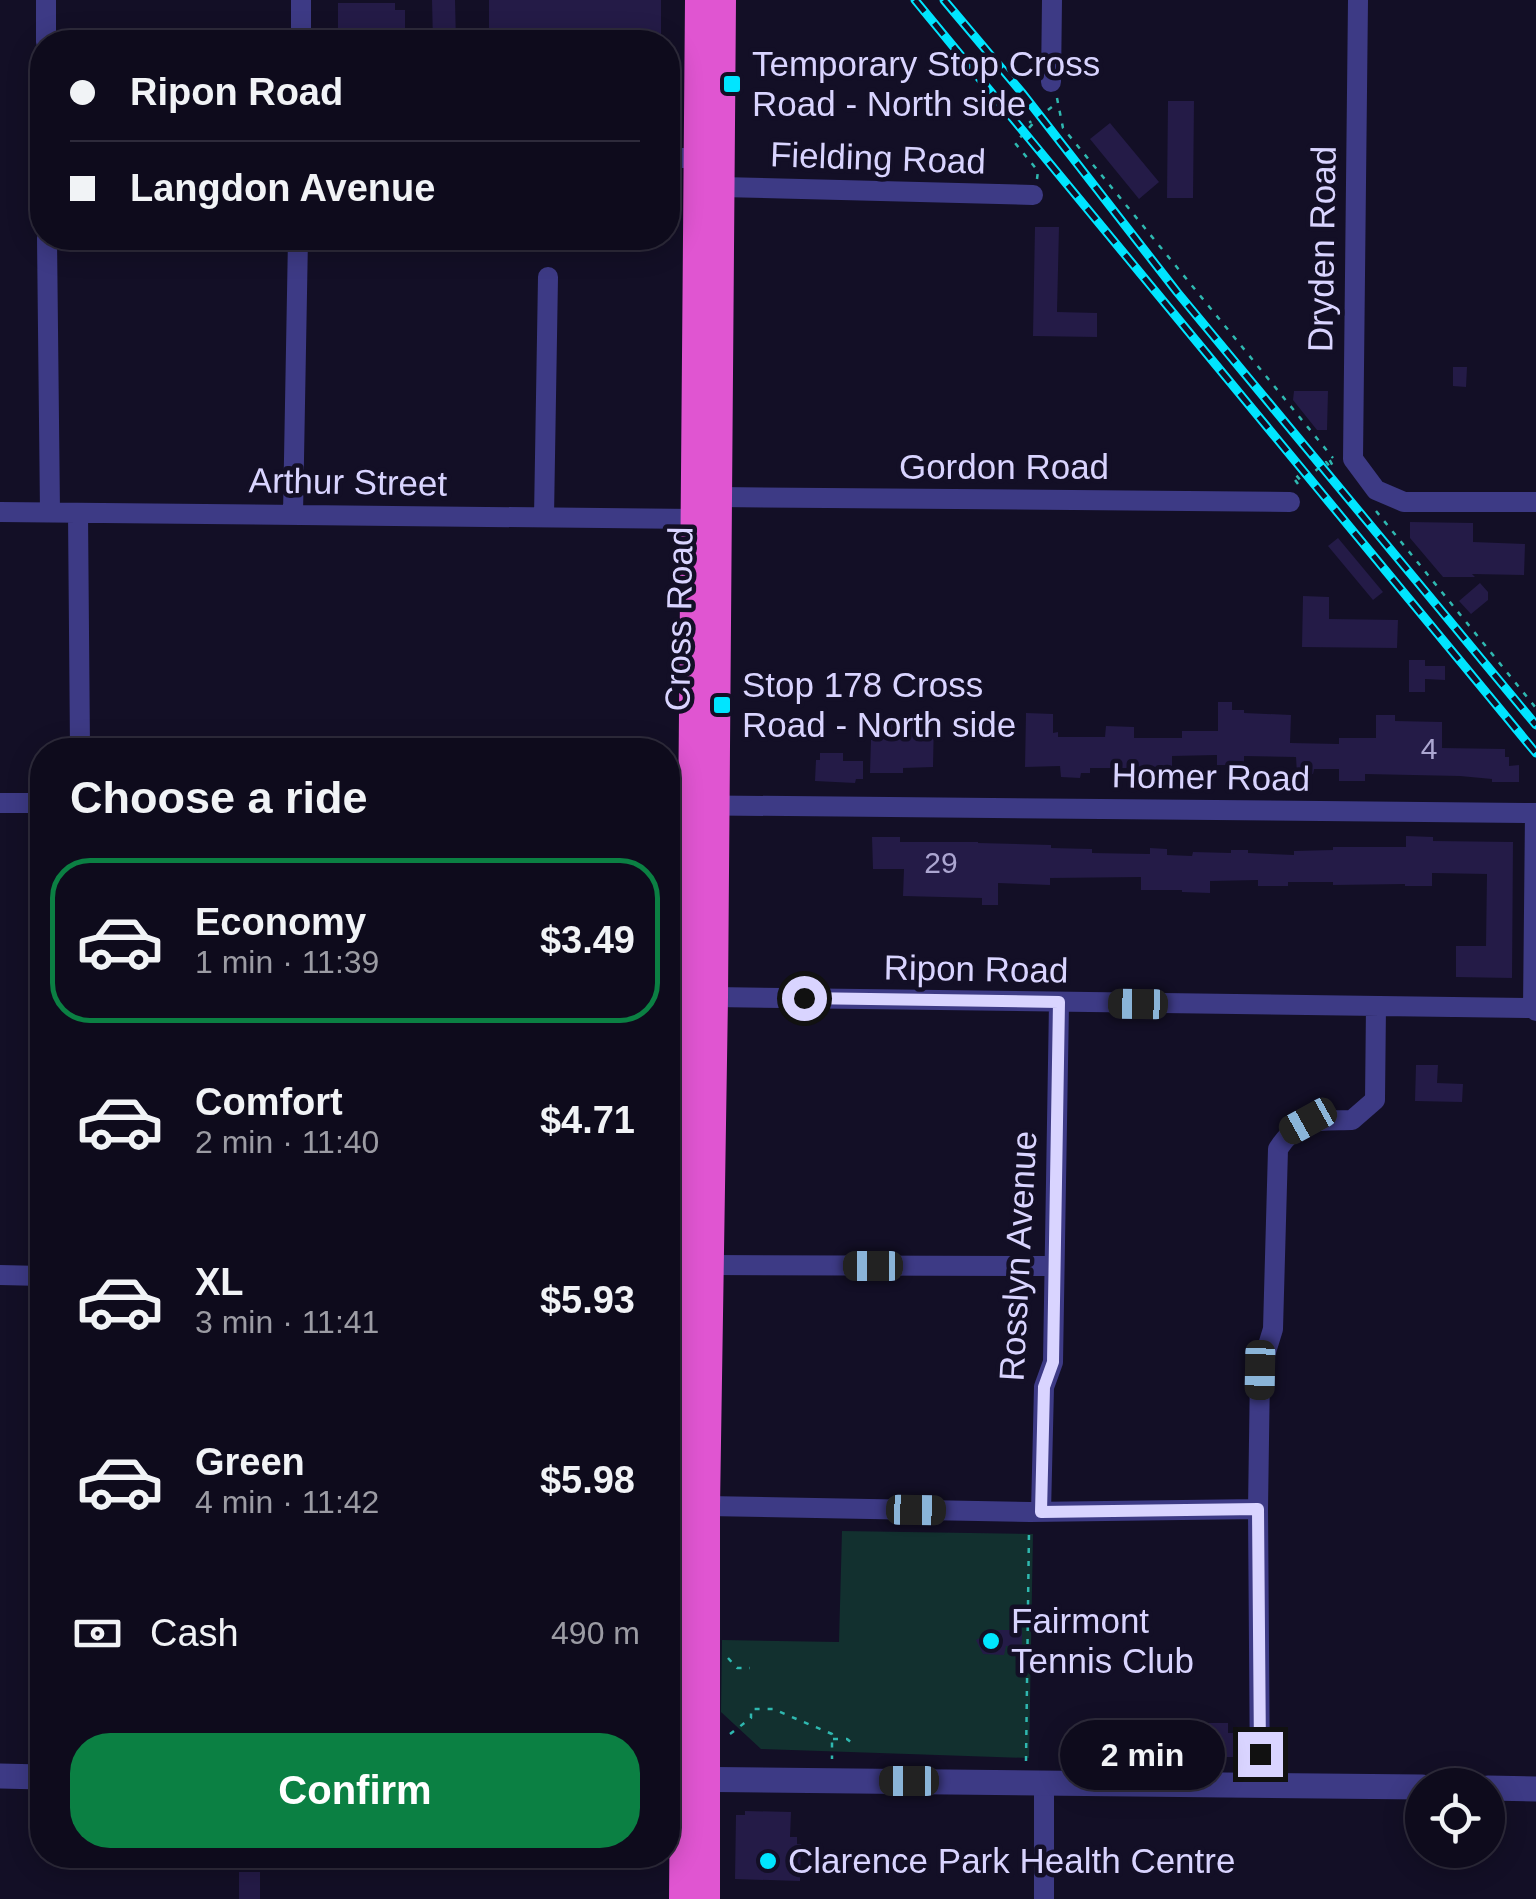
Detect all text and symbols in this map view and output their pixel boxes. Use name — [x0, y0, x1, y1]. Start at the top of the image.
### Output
place label: Temporary Stop Cross Road - North side — [752, 44, 1100, 123]
text: Ripon Road — [130, 71, 343, 113]
marker: Temporary Stop Cross Road - North side — [721, 73, 743, 95]
street label: Fielding Road — [769, 134, 987, 181]
street label: Dryden Road — [1300, 146, 1343, 352]
text: Langdon Avenue — [130, 167, 435, 209]
street label: Gordon Road — [899, 447, 1109, 486]
street label: Arthur Street — [248, 460, 448, 503]
street label: Cross Road — [657, 526, 700, 712]
place label: Stop 178 Cross Road - North side — [742, 665, 1016, 744]
marker: Stop 178 Cross Road - North side — [711, 694, 733, 716]
house number: 4 — [1421, 732, 1437, 765]
street label: Homer Road — [1111, 755, 1311, 798]
text: Choose a ride — [70, 772, 368, 823]
house number: 29 — [924, 846, 958, 879]
icon: car — [75, 896, 165, 986]
text: Economy — [195, 901, 366, 943]
text: $3.49 — [540, 919, 635, 961]
text: 1 min · 11:39 — [195, 944, 379, 980]
street label: Ripon Road — [883, 947, 1069, 990]
route start — [782, 976, 827, 1021]
car — [1108, 988, 1168, 1020]
icon: car — [75, 1076, 165, 1166]
text: Comfort — [195, 1081, 343, 1123]
car — [1274, 1093, 1342, 1149]
text: $4.71 — [540, 1099, 635, 1141]
text: 2 min · 11:40 — [195, 1124, 379, 1160]
street label: Rosslyn Avenue — [991, 1130, 1044, 1382]
car — [843, 1251, 903, 1281]
icon: car — [75, 1256, 165, 1346]
text: XL — [195, 1261, 244, 1303]
text: $5.93 — [540, 1279, 635, 1321]
text: 3 min · 11:41 — [195, 1304, 379, 1340]
car — [1244, 1340, 1276, 1400]
icon: car — [75, 1436, 165, 1526]
text: Green — [195, 1441, 305, 1483]
text: $5.98 — [540, 1459, 635, 1501]
text: 4 min · 11:42 — [195, 1484, 379, 1520]
car — [886, 1494, 946, 1526]
place label: Fairmont Tennis Club — [1011, 1601, 1194, 1680]
icon: cash — [70, 1606, 125, 1661]
text: Cash — [150, 1612, 239, 1654]
text: 490 m — [551, 1615, 640, 1651]
marker: Fairmont Tennis Club — [980, 1630, 1002, 1652]
callout: 2 min — [1060, 1719, 1225, 1789]
route end — [1238, 1732, 1283, 1777]
button: Confirm — [70, 1733, 640, 1848]
text: 2 min — [1101, 1737, 1184, 1773]
car — [879, 1766, 939, 1796]
map controls — [1405, 1768, 1505, 1868]
button: locate — [1405, 1768, 1505, 1868]
place label: Clarence Park Health Centre — [788, 1841, 1235, 1880]
marker: Clarence Park Health Centre — [757, 1850, 779, 1872]

